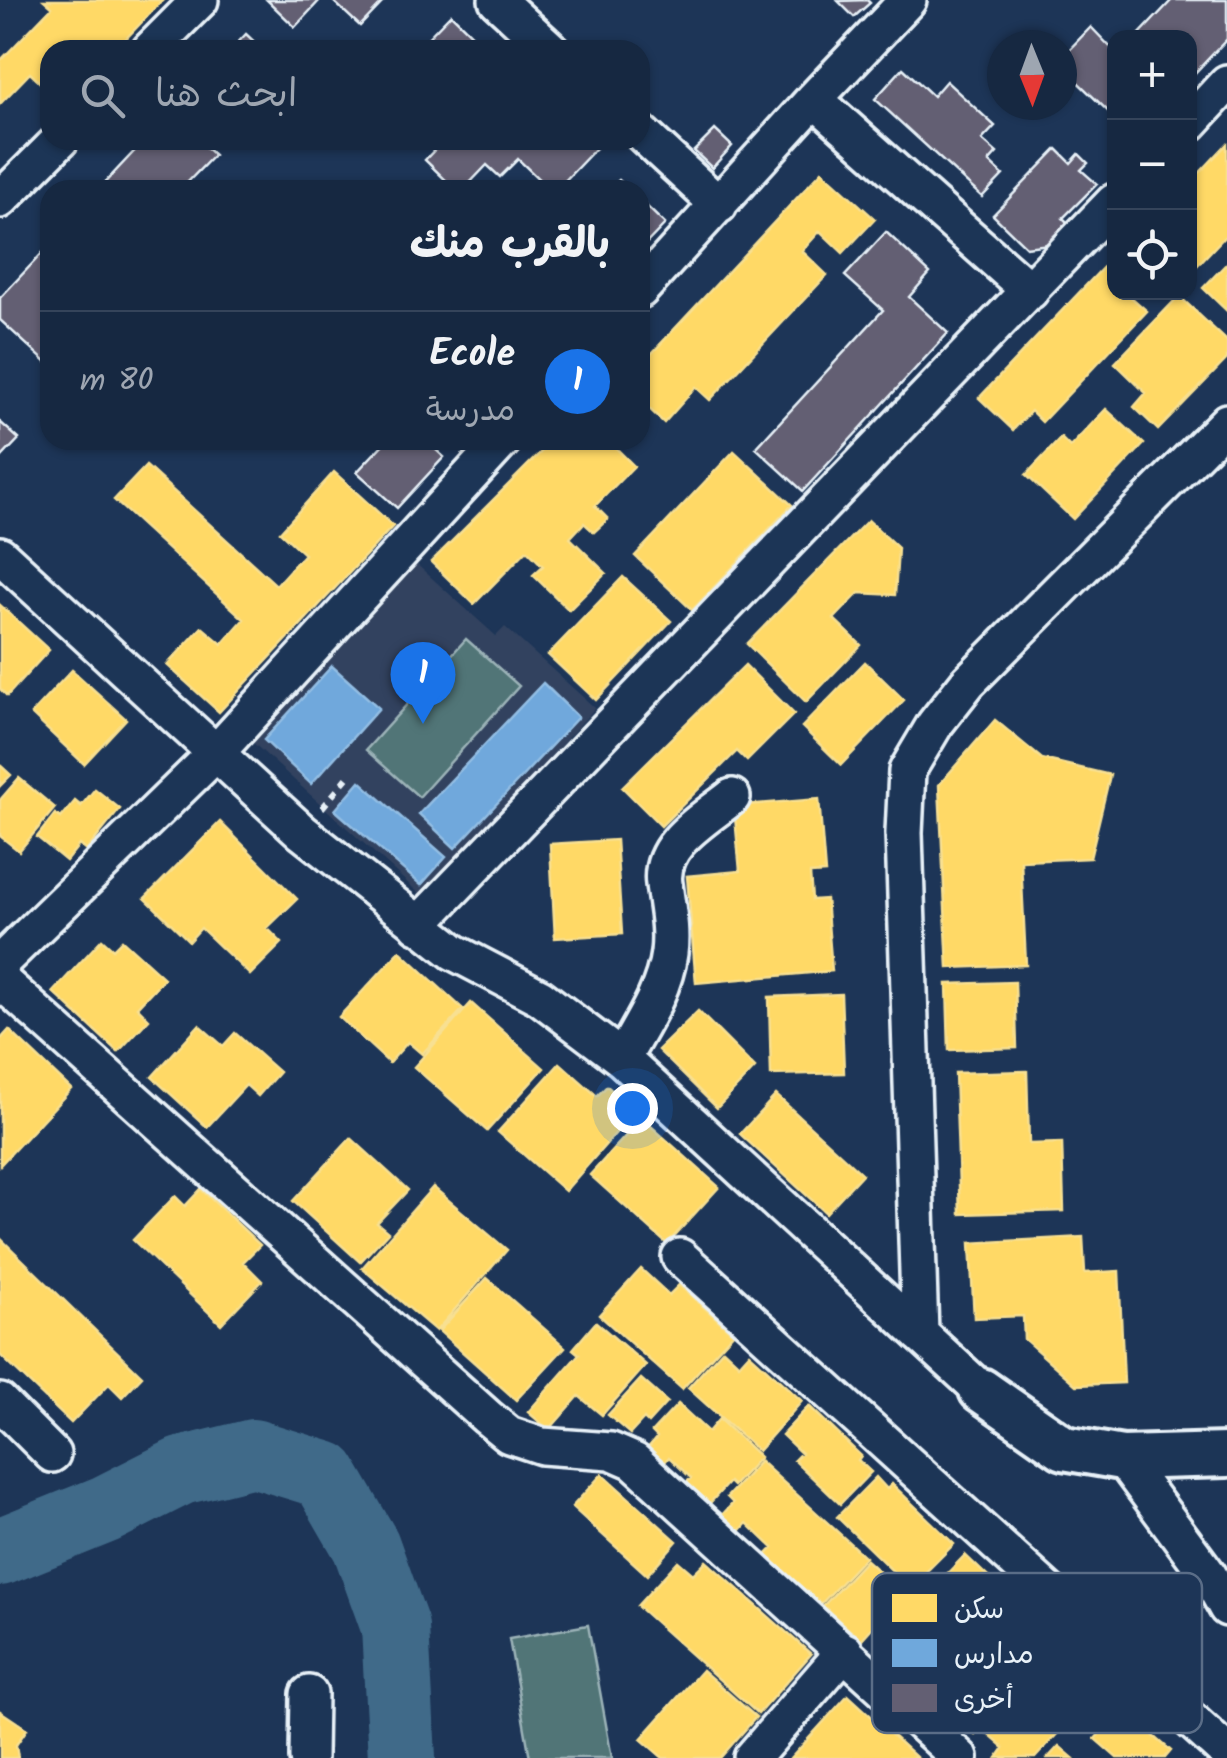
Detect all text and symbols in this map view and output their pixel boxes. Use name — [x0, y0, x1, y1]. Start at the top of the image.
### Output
north arrow — [987, 30, 1077, 120]
map controls — [1107, 30, 1197, 300]
button: + — [1107, 30, 1197, 120]
search box — [40, 40, 650, 150]
text: ابحث هنا — [155, 66, 297, 126]
icon: search — [75, 68, 130, 123]
button: − — [1107, 120, 1197, 210]
button: locate — [1107, 210, 1197, 300]
text: بالقرب منك — [410, 212, 610, 279]
text: Ecole — [429, 325, 515, 385]
text: 80 m — [80, 356, 154, 407]
text: 1 — [573, 356, 582, 407]
text: مدرسة — [426, 386, 515, 437]
pin: 1 — [390, 642, 456, 724]
your location — [607, 1083, 658, 1134]
legend — [872, 1573, 1202, 1733]
text: سكن — [954, 1588, 1004, 1633]
text: مدارس — [954, 1633, 1034, 1678]
text: أخرى — [954, 1678, 1013, 1723]

